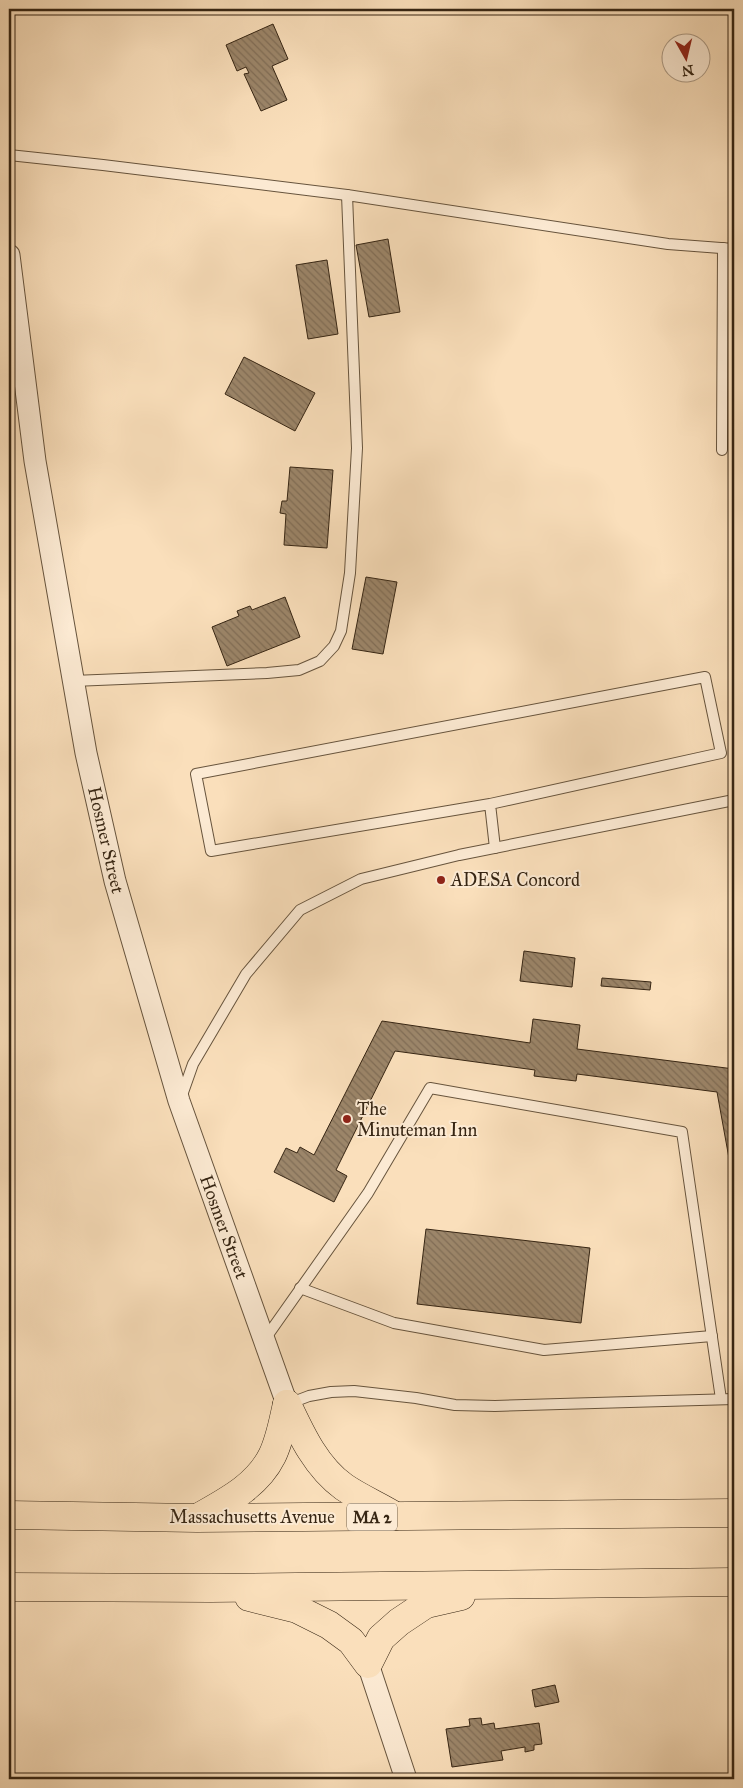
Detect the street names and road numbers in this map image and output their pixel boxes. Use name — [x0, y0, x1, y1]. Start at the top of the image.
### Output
street label: Hosmer Street — [83, 784, 129, 896]
street label: Hosmer Street — [195, 1172, 253, 1283]
road number: MA 2 — [347, 1504, 397, 1530]
street label: Massachusetts Avenue — [169, 1506, 335, 1528]

